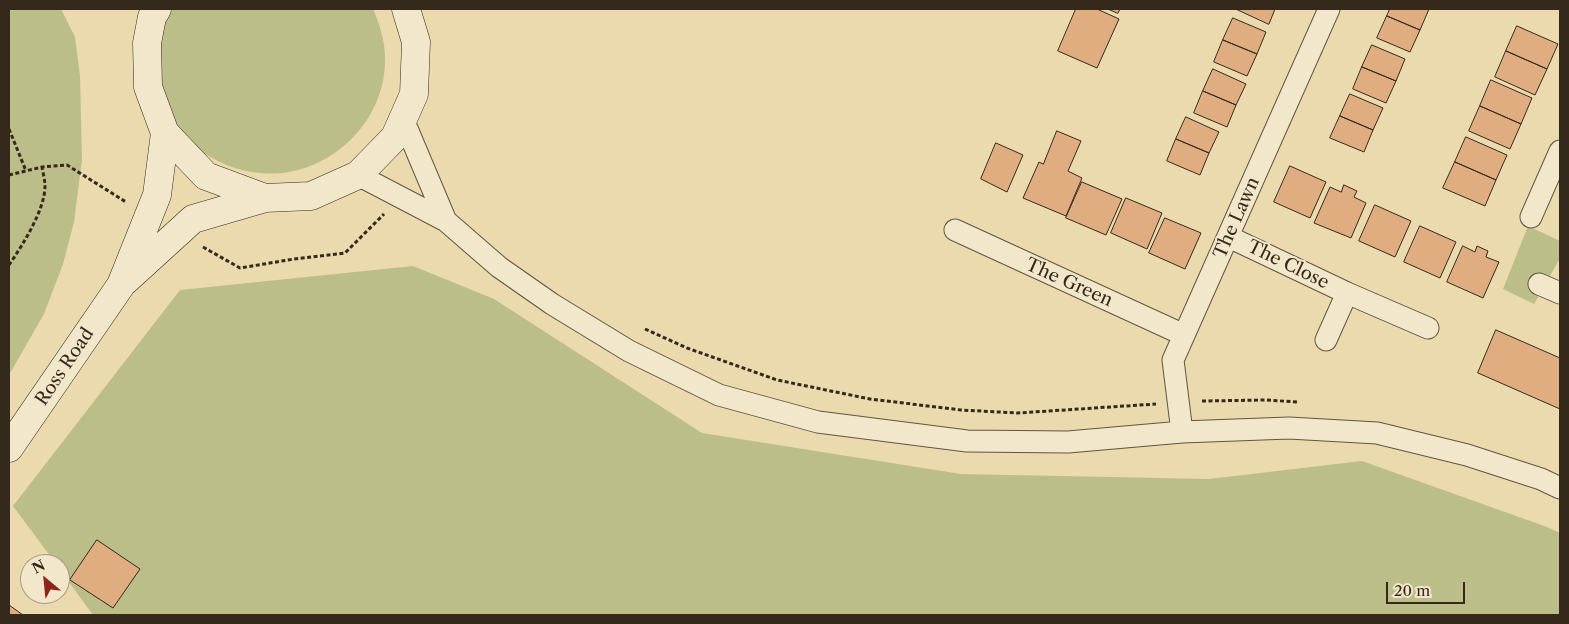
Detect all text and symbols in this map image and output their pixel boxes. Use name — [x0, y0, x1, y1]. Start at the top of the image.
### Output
street label: The Lawn — [1210, 174, 1264, 262]
street label: The Close — [1244, 236, 1332, 294]
street label: The Green — [1022, 254, 1116, 312]
street label: Ross Road — [31, 324, 99, 410]
north arrow — [20, 554, 70, 604]
text: N — [29, 556, 48, 577]
scale bar — [1389, 572, 1468, 604]
text: 20 m — [1394, 581, 1430, 600]

